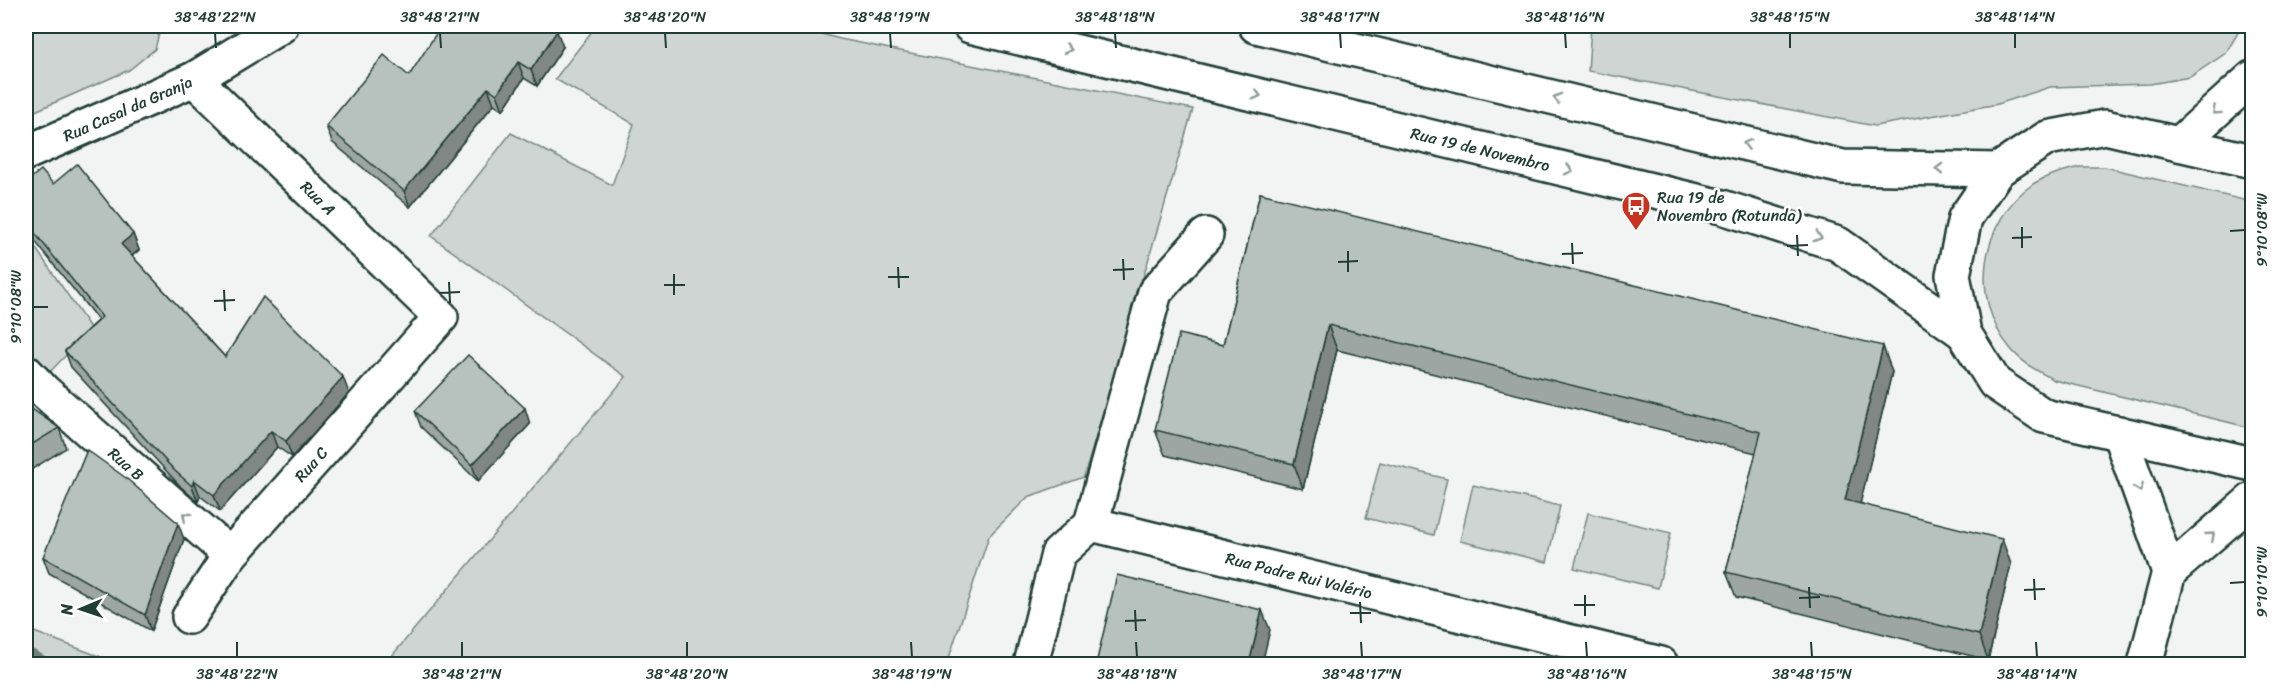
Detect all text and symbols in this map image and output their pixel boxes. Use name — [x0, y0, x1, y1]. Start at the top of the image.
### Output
text: 38°48'22"N — [174, 4, 256, 30]
text: 38°48'21"N — [400, 4, 480, 30]
text: 38°48'20"N — [624, 4, 707, 30]
text: 38°48'19"N — [850, 4, 931, 30]
text: 38°48'18"N — [1075, 4, 1155, 30]
text: 38°48'17"N — [1300, 4, 1380, 30]
text: 38°48'16"N — [1525, 4, 1605, 30]
text: 38°48'15"N — [1750, 4, 1831, 30]
text: 38°48'14"N — [1975, 4, 2056, 30]
one-way arrow — [1062, 42, 1072, 55]
street label: Rua Casal da Granja — [58, 67, 197, 150]
one-way arrow — [1252, 87, 1262, 100]
one-way arrow — [1553, 93, 1563, 106]
one-way arrow — [2212, 104, 2223, 115]
street label: Rua 19 de Novembro — [1408, 118, 1553, 180]
one-way arrow — [1742, 139, 1752, 152]
one-way arrow — [1564, 163, 1574, 176]
one-way arrow — [1935, 163, 1944, 175]
street label: Rua A — [293, 173, 343, 223]
place label: Rua 19 de Novembro (Rotunda) — [1657, 183, 1803, 230]
bus stop icon: Rua 19 de Novembro (Rotunda) — [1620, 190, 1652, 232]
text: 9°10'08"W — [2249, 193, 2275, 267]
one-way arrow — [1812, 230, 1823, 242]
text: 9°10'08"W — [3, 270, 29, 344]
street label: Rua B — [101, 439, 151, 488]
street label: Rua C — [286, 439, 335, 489]
one-way arrow — [2131, 482, 2144, 493]
one-way arrow — [182, 512, 193, 523]
one-way arrow — [2204, 532, 2215, 543]
street label: Rua Padre Rui Valério — [1223, 543, 1375, 607]
text: 9°10'10"W — [2249, 546, 2275, 617]
north arrow — [51, 579, 111, 639]
text: N — [52, 603, 81, 617]
text: 38°48'22"N — [196, 661, 278, 687]
text: 38°48'21"N — [422, 661, 502, 687]
text: 38°48'20"N — [646, 661, 729, 687]
text: 38°48'19"N — [872, 661, 953, 687]
text: 38°48'18"N — [1097, 661, 1177, 687]
text: 38°48'17"N — [1322, 661, 1402, 687]
text: 38°48'16"N — [1547, 661, 1627, 687]
text: 38°48'15"N — [1772, 661, 1853, 687]
text: 38°48'14"N — [1997, 661, 2078, 687]

